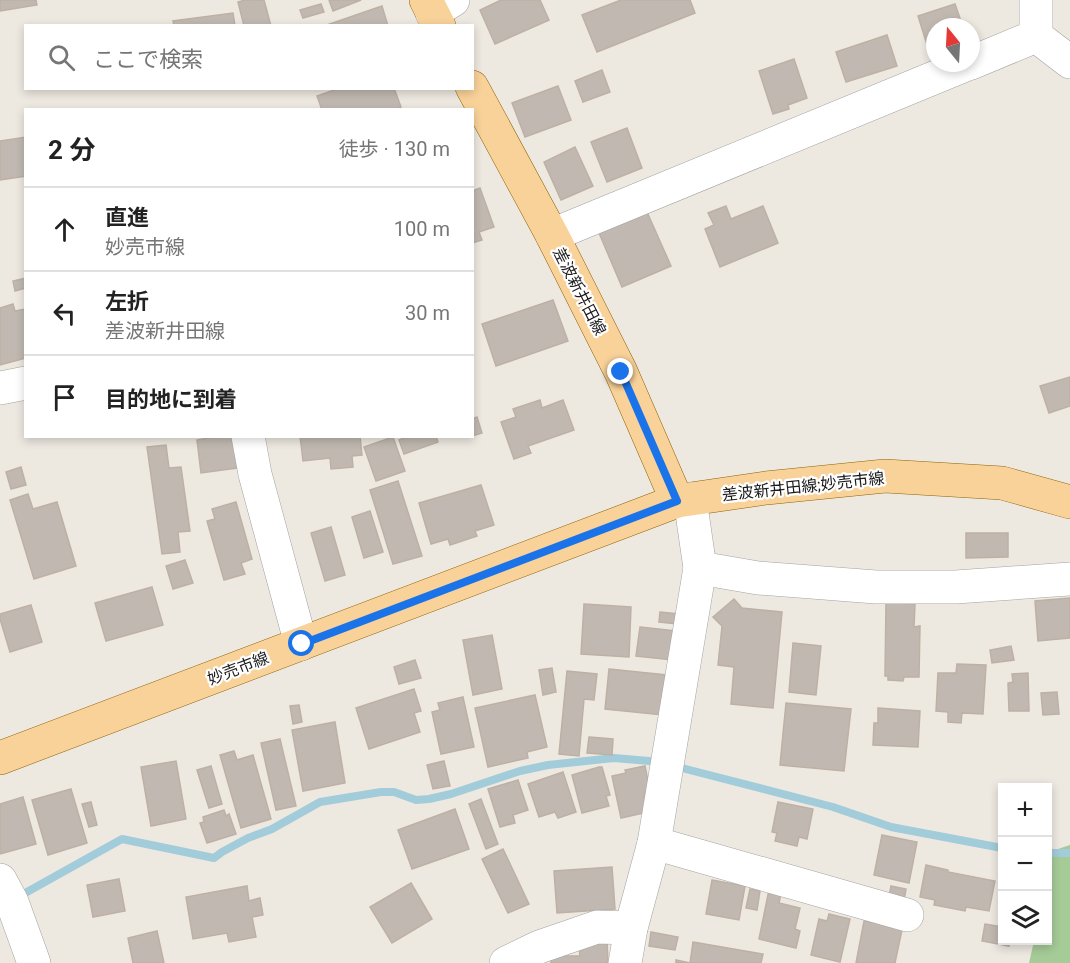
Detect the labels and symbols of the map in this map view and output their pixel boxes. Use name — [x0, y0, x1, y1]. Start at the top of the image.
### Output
north arrow — [926, 18, 980, 72]
street label: 差波新井田線 — [549, 244, 610, 338]
route end — [607, 358, 633, 384]
street label: 差波新井田線;妙売市線 — [721, 469, 885, 504]
route start — [288, 630, 314, 656]
street label: 妙売市線 — [205, 648, 271, 689]

